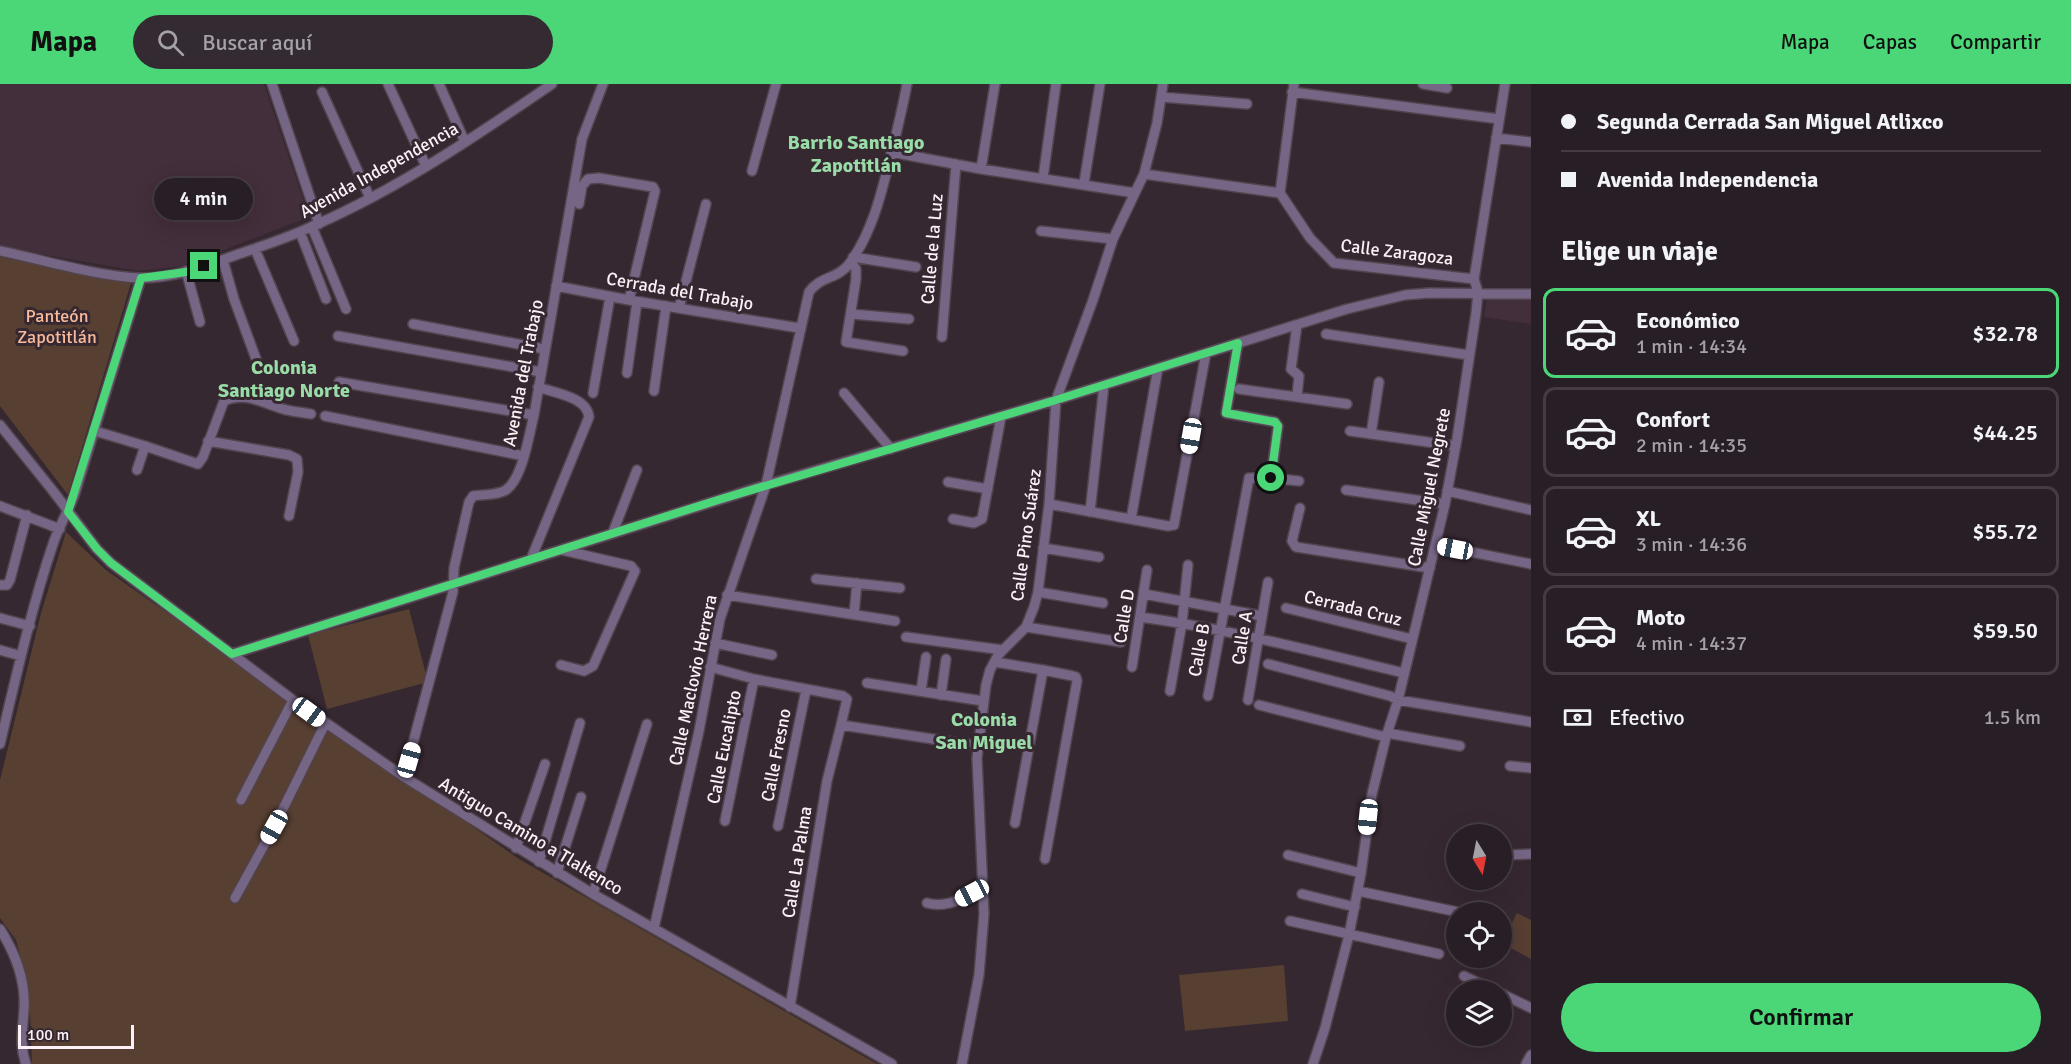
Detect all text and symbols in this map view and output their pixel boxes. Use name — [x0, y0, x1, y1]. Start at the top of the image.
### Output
search box — [133, 15, 553, 69]
text: Mapa — [30, 25, 97, 59]
icon: search — [154, 26, 187, 59]
text: Buscar aquí — [202, 29, 312, 56]
text: Mapa — [1780, 29, 1830, 55]
text: Capas — [1863, 29, 1917, 55]
text: Compartir — [1950, 29, 2041, 55]
text: Segunda Cerrada San Miguel Atlixco — [1597, 108, 1943, 135]
street label: Avenida Independencia — [296, 117, 462, 223]
district label: Barrio Santiago Zapotitlán — [788, 130, 924, 178]
text: Avenida Independencia — [1597, 166, 1818, 193]
callout: 4 min — [154, 179, 254, 221]
text: 4 min — [180, 186, 227, 211]
street label: Calle de la Luz — [916, 193, 948, 305]
street label: Calle Zaragoza — [1339, 234, 1455, 270]
text: Elige un viaje — [1561, 235, 1718, 268]
route end — [190, 252, 217, 279]
street label: Cerrada del Trabajo — [605, 267, 755, 315]
street label: Avenida del Trabajo — [498, 298, 548, 448]
park label: Panteón Zapotitlán — [17, 305, 97, 348]
icon: car — [1564, 306, 1618, 360]
text: Económico — [1636, 307, 1740, 334]
text: $32.78 — [1973, 320, 2038, 347]
text: 1 min · 14:34 — [1636, 334, 1747, 359]
district label: Colonia Santiago Norte — [218, 355, 350, 403]
icon: car — [1564, 405, 1618, 459]
street label: Calle Miguel Negrete — [1403, 406, 1455, 568]
text: Confort — [1636, 406, 1710, 433]
car — [1179, 417, 1203, 455]
text: $44.25 — [1973, 419, 2038, 446]
text: 2 min · 14:35 — [1636, 433, 1747, 458]
route start — [1257, 464, 1284, 491]
street label: Calle Pino Suárez — [1006, 467, 1046, 603]
icon: car — [1564, 504, 1618, 558]
text: XL — [1636, 505, 1661, 532]
text: $55.72 — [1973, 518, 2038, 545]
text: 3 min · 14:36 — [1636, 532, 1747, 557]
car — [1436, 537, 1474, 561]
street label: Cerrada Cruz — [1302, 585, 1404, 631]
street label: Calle D — [1109, 587, 1139, 645]
street label: Calle Maclovio Herrera — [664, 592, 722, 768]
icon: car — [1564, 603, 1618, 657]
text: Moto — [1636, 604, 1685, 631]
street label: Calle A — [1227, 610, 1257, 666]
text: $59.50 — [1973, 617, 2038, 644]
street label: Calle B — [1183, 621, 1215, 678]
text: 4 min · 14:37 — [1636, 631, 1747, 656]
street label: Calle Eucalipto — [702, 688, 746, 806]
car — [289, 694, 329, 730]
icon: cash — [1561, 701, 1594, 734]
text: Efectivo — [1609, 704, 1685, 731]
text: 1.5 km — [1984, 705, 2041, 730]
street label: Calle Fresno — [756, 707, 796, 803]
district label: Colonia San Miguel — [935, 707, 1033, 755]
car — [395, 740, 423, 780]
street label: Antiguo Camino a Tlaltenco — [435, 772, 627, 900]
car — [1357, 798, 1379, 836]
street label: Calle La Palma — [777, 804, 817, 920]
car — [257, 807, 291, 847]
north arrow — [1446, 824, 1512, 890]
map controls — [1446, 824, 1512, 1046]
car — [952, 877, 992, 909]
button: locate — [1446, 902, 1512, 968]
button: layers — [1446, 980, 1512, 1046]
button: Confirmar — [1561, 983, 2041, 1052]
scale bar — [18, 1022, 134, 1050]
text: 100 m — [27, 1025, 69, 1045]

